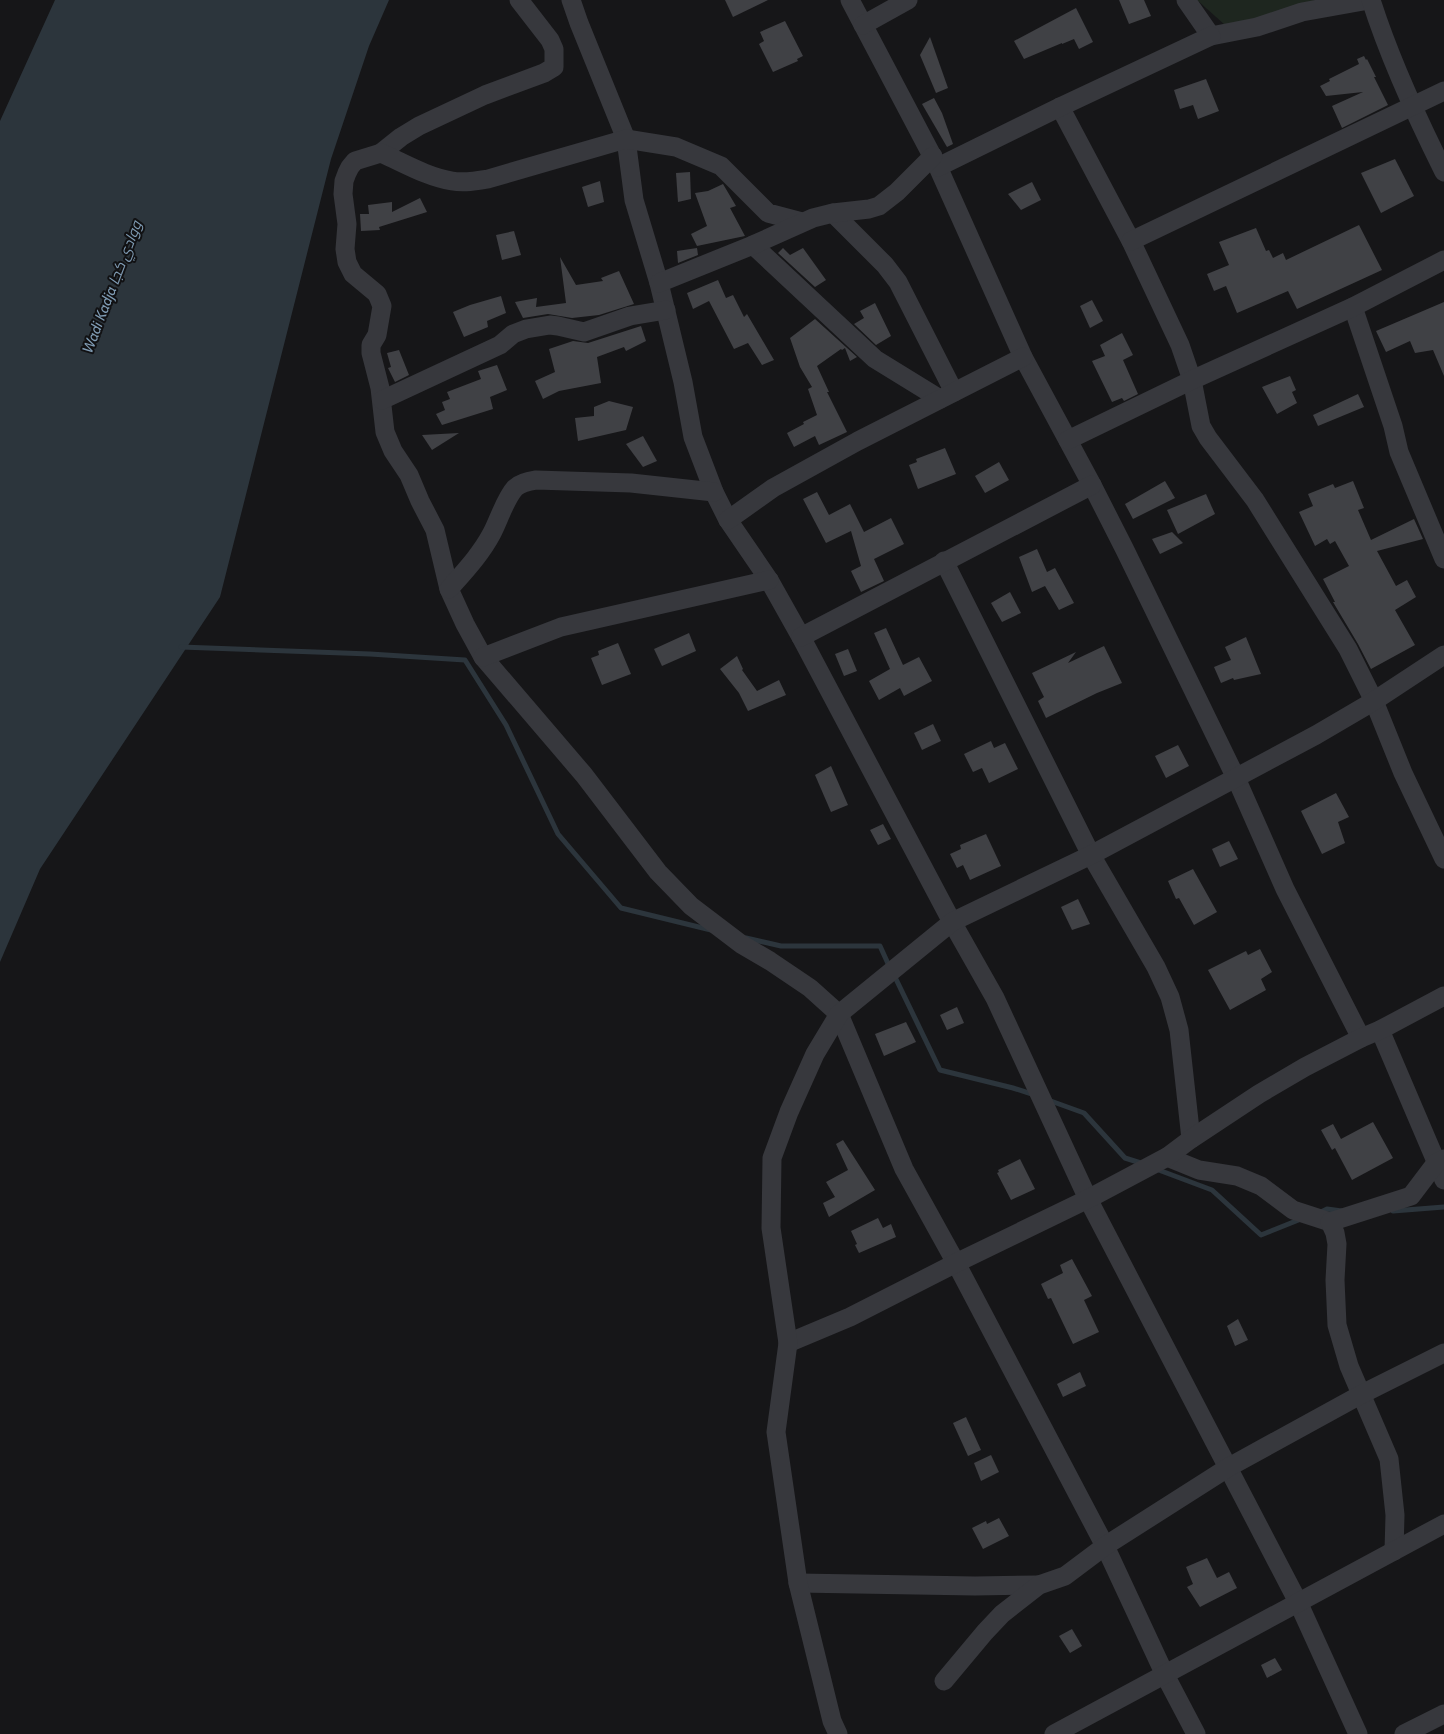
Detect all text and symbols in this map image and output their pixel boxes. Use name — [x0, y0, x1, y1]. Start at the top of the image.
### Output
water label: Wadi Kadja ووادي كجا — [78, 218, 149, 357]

